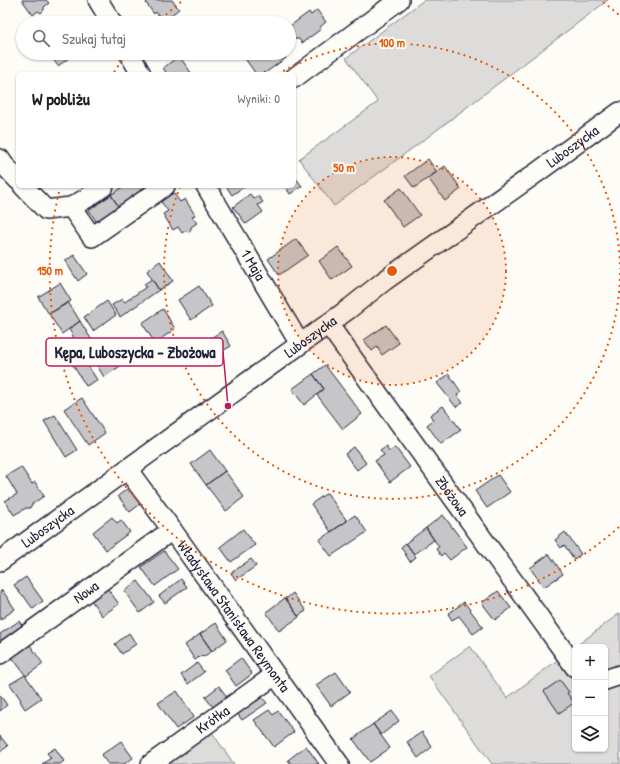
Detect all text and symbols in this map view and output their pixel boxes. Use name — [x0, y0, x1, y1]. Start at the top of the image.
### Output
search box — [16, 16, 296, 60]
icon: search — [30, 27, 52, 49]
text: Szukaj tutaj — [62, 28, 126, 49]
text: 100 m — [379, 34, 405, 51]
text: W pobliżu — [32, 87, 90, 110]
text: Wyniki: 0 — [238, 89, 280, 107]
street label: Luboszycka — [542, 120, 603, 172]
text: 50 m — [333, 159, 355, 176]
street label: 1 Maja — [236, 245, 271, 285]
text: 150 m — [37, 262, 63, 279]
centre of rings — [385, 264, 399, 278]
street label: Luboszycka — [280, 310, 341, 362]
callout: Kępa, Luboszycka - Zbożowa — [46, 338, 223, 366]
text: Kępa, Luboszycka - Zbożowa — [54, 341, 216, 364]
street label: Zbożowa — [431, 471, 474, 520]
street label: Luboszycka — [17, 500, 78, 552]
street label: Władysława Stanisława Reymonta — [173, 536, 296, 696]
street label: Nowa — [69, 575, 103, 608]
map controls — [572, 644, 608, 752]
button: + — [572, 644, 608, 680]
button: − — [572, 680, 608, 716]
street label: Krótka — [191, 700, 234, 739]
button: layers — [572, 716, 608, 752]

